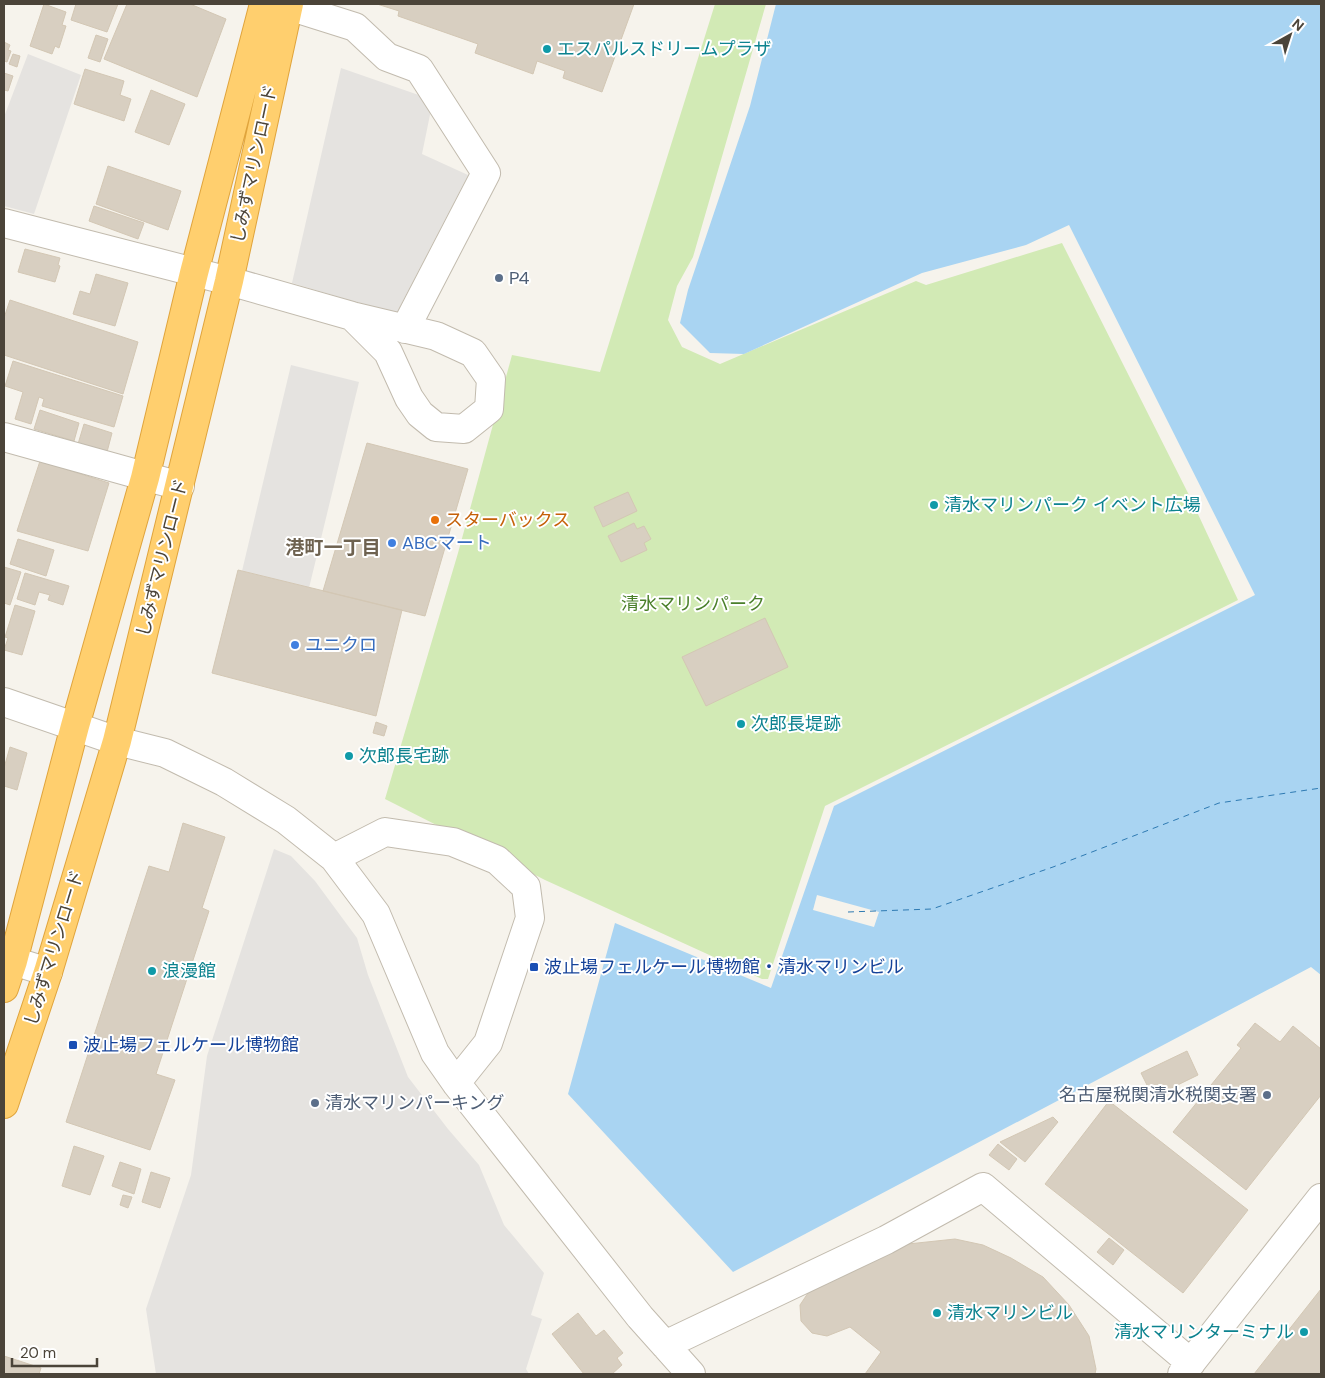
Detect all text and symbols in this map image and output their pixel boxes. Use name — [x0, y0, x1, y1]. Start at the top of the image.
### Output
north arrow — [1265, 10, 1315, 60]
text: N — [1289, 15, 1308, 35]
place label: エスパルスドリームプラザ — [557, 37, 771, 61]
marker: エスパルスドリームプラザ — [541, 43, 553, 55]
street label: しみずマリンロード — [225, 82, 283, 246]
place label: P4 — [509, 266, 529, 290]
marker: P4 — [493, 272, 505, 284]
street label: しみずマリンロード — [131, 477, 193, 639]
place label: 清水マリンパーク イベント広場 — [944, 493, 1201, 517]
marker: 清水マリンパーク イベント広場 — [928, 499, 940, 511]
place label: スターバックス — [445, 508, 570, 532]
marker: スターバックス — [429, 514, 441, 526]
place label: ABCマート — [402, 531, 492, 555]
district label: 港町一丁目 — [285, 535, 381, 560]
marker: ABCマート — [386, 537, 398, 549]
park label: 清水マリンパーク — [621, 592, 765, 616]
place label: ユニクロ — [305, 633, 377, 657]
marker: ユニクロ — [289, 639, 301, 651]
place label: 次郎長堤跡 — [751, 712, 841, 736]
marker: 次郎長堤跡 — [735, 718, 747, 730]
place label: 次郎長宅跡 — [359, 744, 449, 768]
marker: 次郎長宅跡 — [343, 750, 355, 762]
street label: しみずマリンロード — [19, 867, 89, 1029]
place label: 波止場フェルケール博物館・清水マリンビル — [544, 955, 904, 979]
place label: 浪漫館 — [162, 959, 216, 983]
marker: 波止場フェルケール博物館・清水マリンビル — [528, 961, 540, 973]
marker: 浪漫館 — [146, 965, 158, 977]
place label: 波止場フェルケール博物館 — [83, 1033, 299, 1057]
marker: 波止場フェルケール博物館 — [67, 1039, 79, 1051]
place label: 名古屋税関清水税関支署 — [1059, 1083, 1257, 1107]
marker: 名古屋税関清水税関支署 — [1261, 1089, 1273, 1101]
place label: 清水マリンパーキング — [325, 1091, 504, 1115]
marker: 清水マリンパーキング — [309, 1097, 321, 1109]
place label: 清水マリンビル — [947, 1301, 1073, 1325]
marker: 清水マリンビル — [931, 1307, 943, 1319]
place label: 清水マリンターミナル — [1114, 1320, 1294, 1344]
marker: 清水マリンターミナル — [1298, 1326, 1310, 1338]
scale bar — [12, 1336, 98, 1368]
text: 20 m — [20, 1343, 56, 1363]

